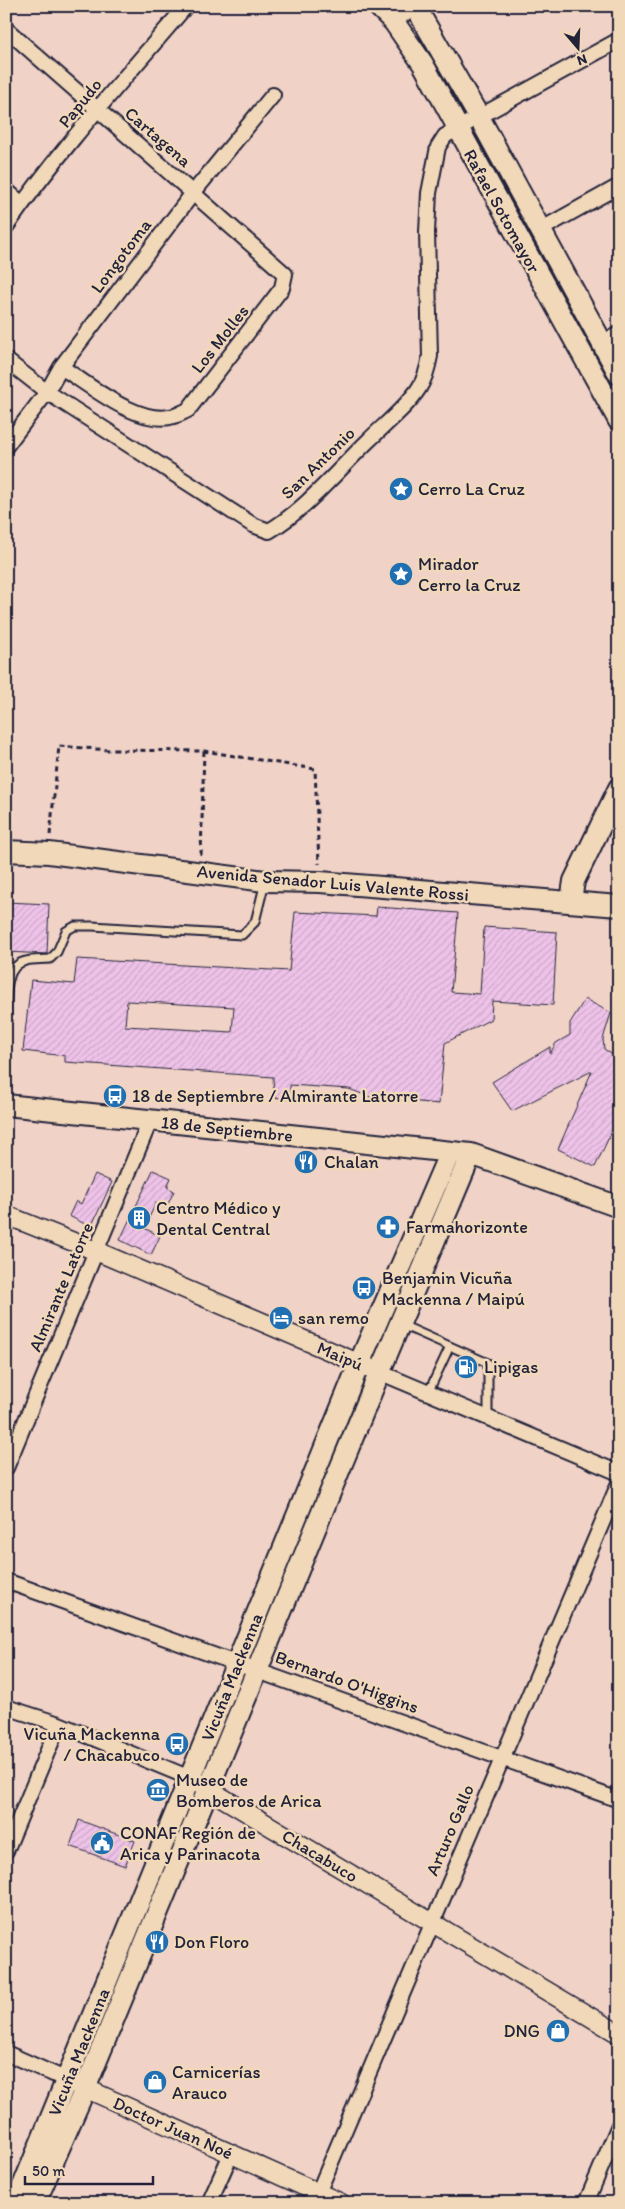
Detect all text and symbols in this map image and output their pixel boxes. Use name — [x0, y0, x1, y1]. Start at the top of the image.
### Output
north arrow — [552, 22, 602, 72]
text: N — [575, 50, 589, 69]
street label: Papudo — [53, 74, 107, 132]
street label: Cartagena — [120, 102, 196, 172]
street label: Rafael Sotomayor — [459, 145, 546, 277]
street label: Longotoma — [86, 214, 156, 297]
street label: Los Molles — [186, 300, 254, 378]
street label: San Antonio — [276, 422, 360, 504]
place icon: Cerro La Cruz — [388, 476, 414, 502]
place label: Cerro La Cruz — [418, 478, 525, 500]
place label: Mirador Cerro la Cruz — [418, 553, 520, 596]
place icon: Mirador Cerro la Cruz — [388, 561, 414, 587]
street label: Avenida Senador Luis Valente Rossi — [196, 860, 470, 906]
bus stop icon: 18 de Septiembre / Almirante Latorre — [102, 1083, 128, 1109]
place label: 18 de Septiembre / Almirante Latorre — [132, 1085, 418, 1107]
street label: 18 de Septiembre — [160, 1111, 294, 1147]
restaurant icon: Chalan — [293, 1149, 319, 1175]
place label: Chalan — [324, 1151, 379, 1173]
place label: Centro Médico y Dental Central — [156, 1197, 281, 1240]
building icon: Centro Médico y Dental Central — [126, 1205, 152, 1231]
pharmacy icon: Farmahorizonte — [375, 1214, 401, 1240]
place label: Farmahorizonte — [406, 1216, 528, 1238]
street label: Almirante Latorre — [24, 1219, 98, 1355]
place label: Benjamin Vicuña Mackenna / Maipú — [382, 1267, 525, 1310]
bus stop icon: Benjamin Vicuña Mackenna / Maipú — [351, 1275, 377, 1301]
hotel icon: san remo — [268, 1305, 294, 1331]
place label: san remo — [298, 1307, 369, 1329]
street label: Maipú — [314, 1337, 366, 1375]
fuel station icon: Lipigas — [453, 1354, 479, 1380]
place label: Lipigas — [484, 1356, 538, 1378]
street label: Vicuña Mackenna — [196, 1609, 268, 1744]
street label: Bernardo O'Higgins — [272, 1646, 422, 1718]
place label: Vicuña Mackenna / Chacabuco — [24, 1723, 161, 1766]
bus stop icon: Vicuña Mackenna / Chacabuco — [164, 1731, 190, 1757]
place label: Museo de Bomberos de Arica — [176, 1769, 322, 1812]
museum icon: Museo de Bomberos de Arica — [145, 1777, 171, 1803]
street label: Arturo Gallo — [421, 1781, 479, 1879]
place label: CONAF Región de Arica y Parinacota — [120, 1822, 261, 1865]
street label: Chacabuco — [278, 1825, 362, 1887]
public building icon: CONAF Región de Arica y Parinacota — [89, 1830, 115, 1856]
restaurant icon: Don Floro — [144, 1929, 170, 1955]
place label: Don Floro — [174, 1931, 249, 1953]
street label: Vicuña Mackenna — [43, 1984, 115, 2119]
shop icon: DNG — [545, 2018, 571, 2044]
place label: DNG — [504, 2020, 540, 2042]
place label: Carnicerías Arauco — [172, 2061, 261, 2104]
shop icon: Carnicerías Arauco — [142, 2069, 168, 2095]
street label: Doctor Juan Noé — [110, 2092, 236, 2164]
scale bar — [25, 2154, 152, 2186]
text: 50 m — [32, 2162, 65, 2180]

